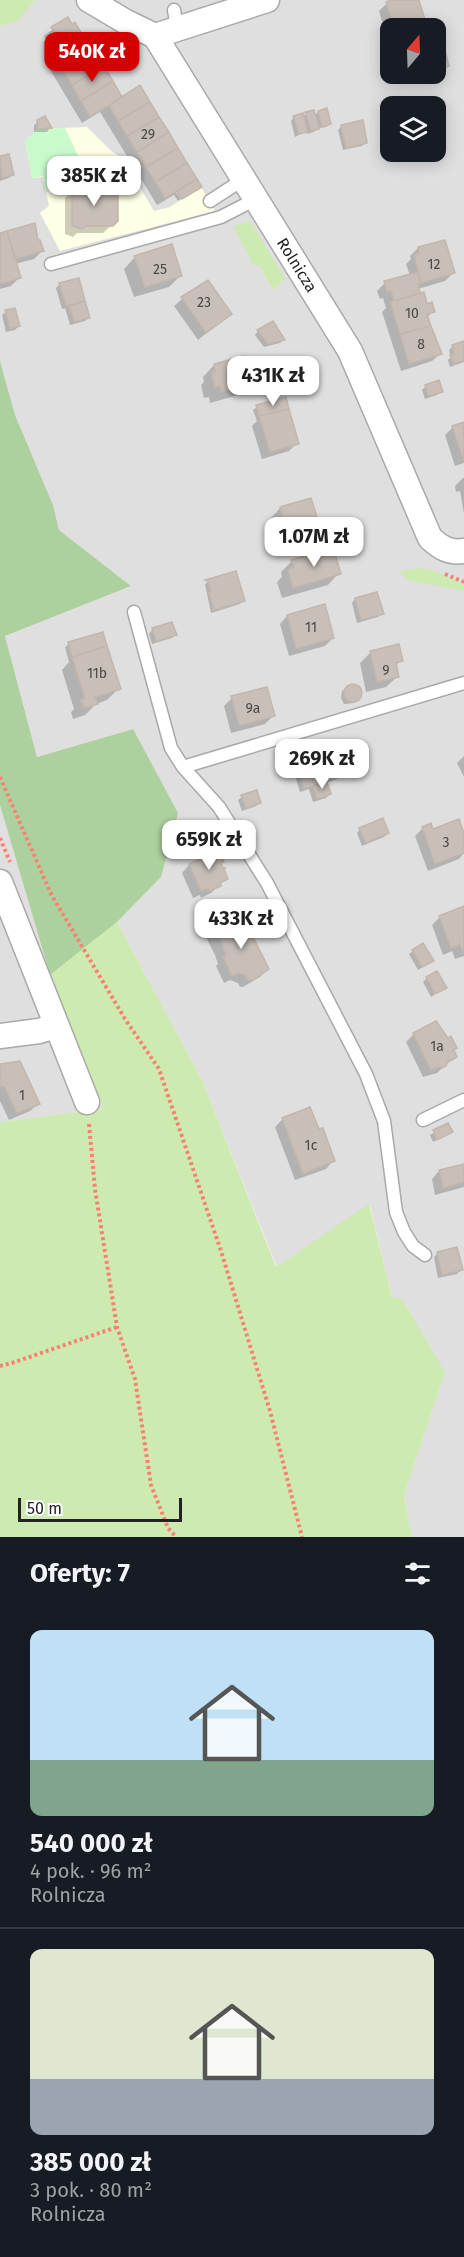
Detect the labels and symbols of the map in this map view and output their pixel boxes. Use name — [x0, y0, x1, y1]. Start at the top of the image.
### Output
north arrow — [380, 18, 446, 84]
pin: 540K zł — [37, 32, 147, 83]
house number: 29 — [141, 126, 155, 143]
pin: 385K zł — [39, 156, 149, 207]
street label: Rolnicza — [273, 234, 321, 296]
house number: 12 — [428, 256, 441, 273]
house number: 25 — [153, 261, 167, 278]
house number: 23 — [197, 294, 211, 311]
house number: 10 — [405, 305, 419, 322]
house number: 8 — [417, 336, 425, 353]
pin: 431K zł — [218, 356, 328, 407]
pin: 1.07M zł — [252, 517, 376, 568]
house number: 11 — [305, 619, 317, 636]
house number: 9 — [382, 662, 390, 679]
house number: 11b — [87, 665, 107, 682]
house number: 9a — [246, 700, 260, 717]
pin: 269K zł — [267, 739, 377, 790]
pin: 659K zł — [154, 820, 264, 871]
house number: 3 — [443, 834, 450, 851]
pin: 433K zł — [186, 899, 296, 950]
house number: 1a — [430, 1038, 444, 1055]
house number: 1 — [19, 1087, 25, 1104]
house number: 1c — [305, 1137, 318, 1154]
scale bar — [18, 1495, 182, 1522]

